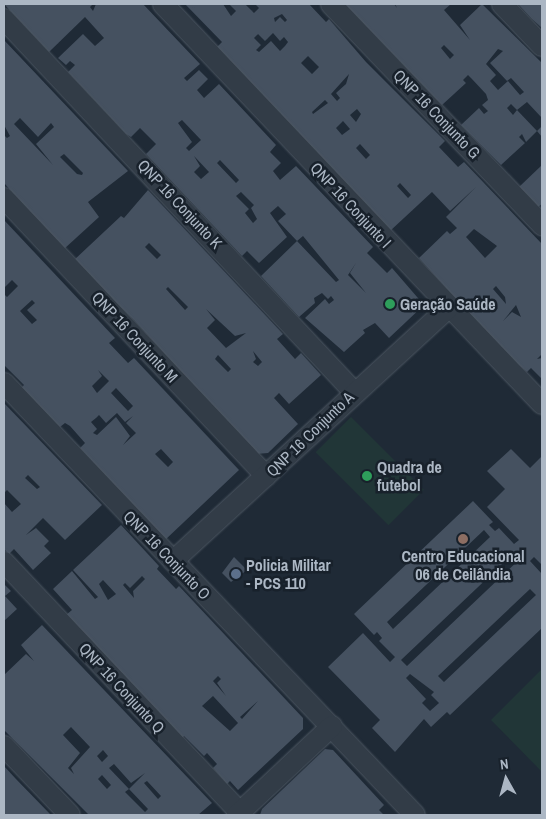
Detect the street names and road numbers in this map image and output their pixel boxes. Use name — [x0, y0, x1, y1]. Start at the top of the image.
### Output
street label: QNP 16 Conjunto G — [390, 65, 484, 163]
street label: QNP 16 Conjunto K — [134, 155, 226, 253]
street label: QNP 16 Conjunto I — [306, 158, 396, 252]
street label: QNP 16 Conjunto M — [88, 288, 182, 386]
street label: QNP 16 Conjunto A — [262, 387, 358, 481]
street label: QNP 16 Conjunto O — [120, 506, 214, 604]
street label: QNP 16 Conjunto Q — [75, 639, 169, 737]

